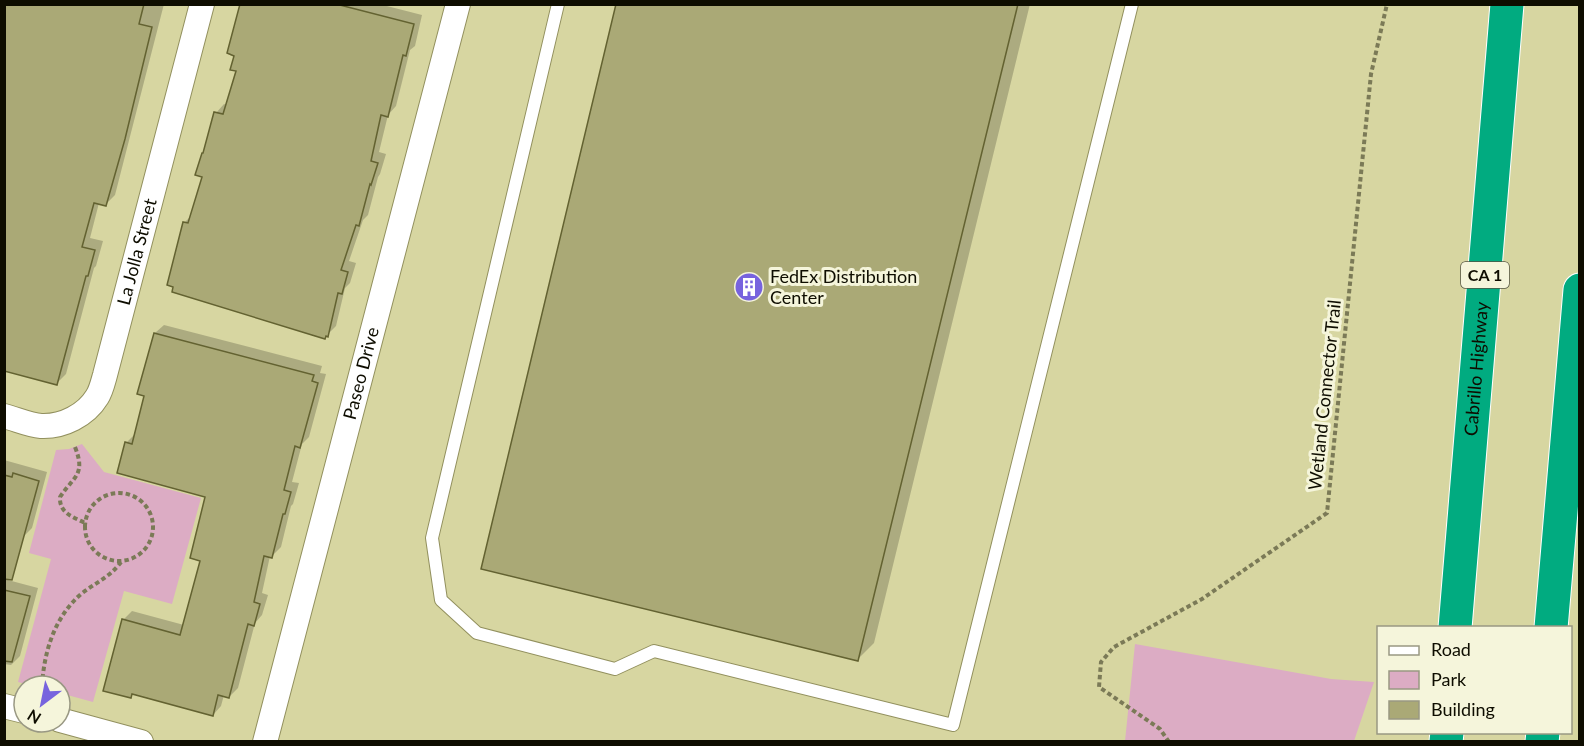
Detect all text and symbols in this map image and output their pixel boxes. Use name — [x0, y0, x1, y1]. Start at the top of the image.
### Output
street label: La Jolla Street — [112, 195, 161, 307]
road number: CA 1 — [1461, 262, 1509, 288]
place label: FedEx Distribution Center — [770, 265, 917, 308]
building icon: FedEx Distribution Center — [733, 271, 765, 303]
street label: Wetland Connector Trail — [1303, 299, 1345, 491]
street label: Cabrillo Highway — [1459, 300, 1492, 437]
street label: Paseo Drive — [338, 325, 383, 422]
legend — [1377, 626, 1572, 734]
text: Road — [1431, 638, 1471, 660]
text: Park — [1431, 668, 1467, 690]
north arrow — [12, 674, 72, 734]
text: Building — [1431, 698, 1495, 720]
text: N — [24, 706, 44, 728]

